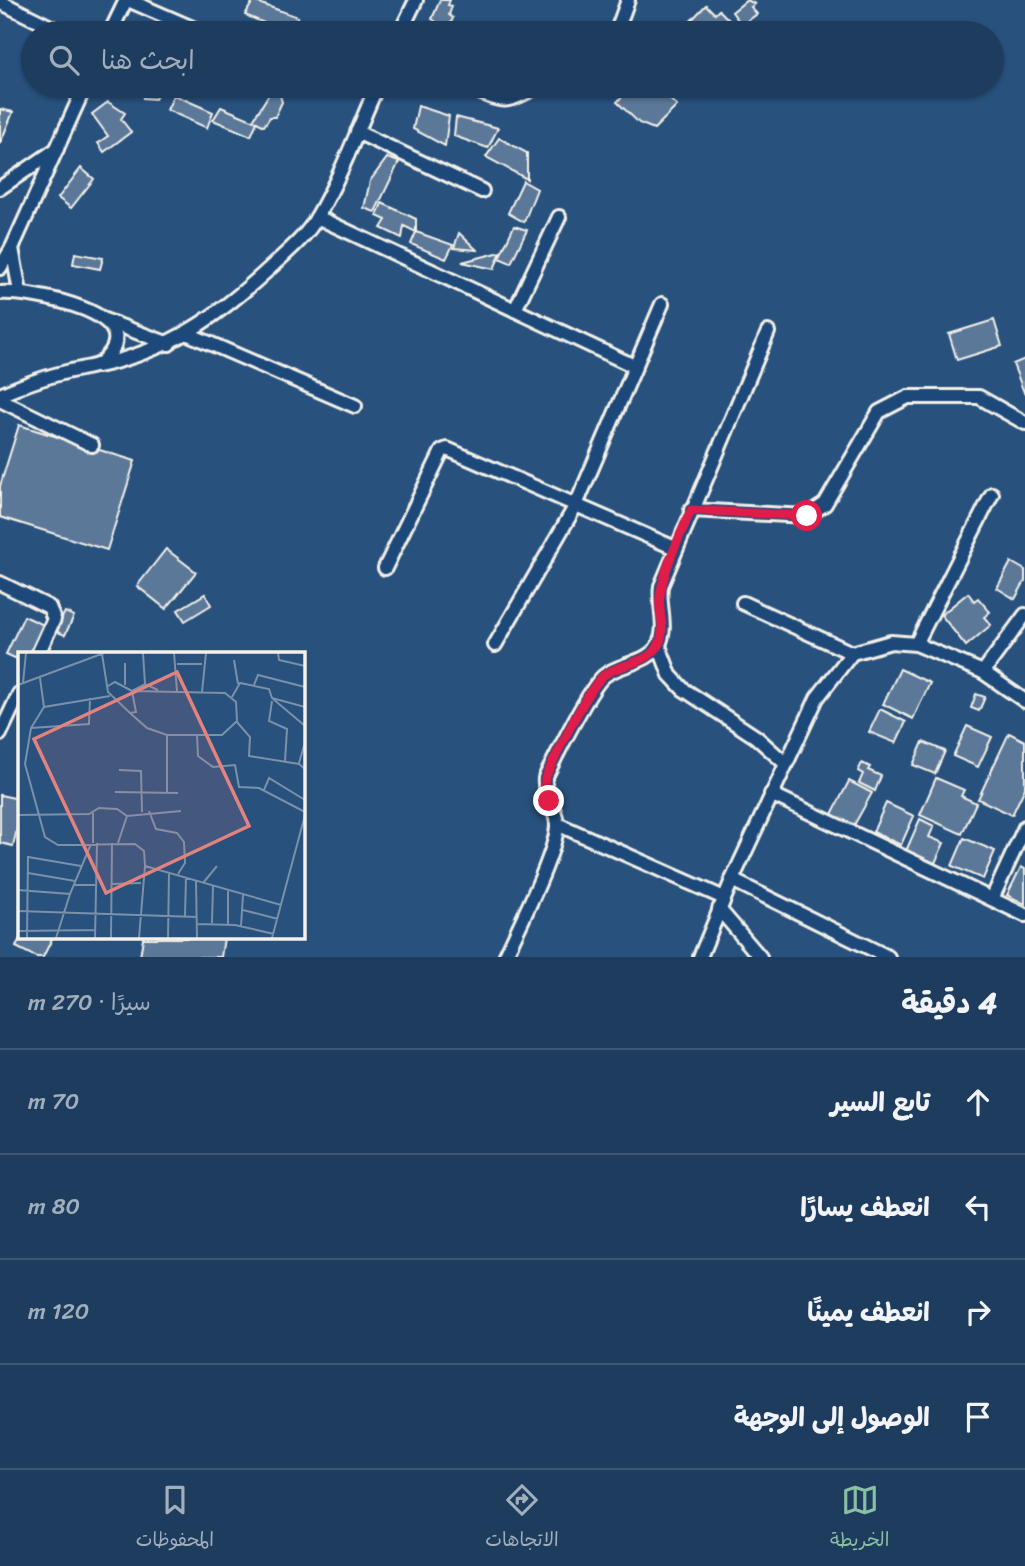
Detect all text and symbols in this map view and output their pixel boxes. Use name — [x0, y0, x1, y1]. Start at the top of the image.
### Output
search box — [21, 21, 1004, 98]
text: ابحث هنا — [101, 37, 195, 83]
icon: search — [45, 41, 83, 79]
route start — [791, 500, 822, 531]
inset map — [18, 652, 304, 940]
route end — [533, 785, 564, 816]
text: 4 دقيقة — [901, 976, 997, 1030]
text: سيرًا · 270 m — [28, 982, 151, 1023]
text: تابع السير — [831, 1079, 930, 1125]
text: 70 m — [28, 1081, 79, 1122]
icon: ahead — [959, 1083, 997, 1121]
text: انعطف يسارًا — [800, 1184, 930, 1230]
text: 80 m — [28, 1186, 80, 1227]
icon: left — [959, 1188, 997, 1226]
text: انعطف يمينًا — [807, 1289, 930, 1335]
text: 120 m — [28, 1291, 89, 1332]
icon: right — [959, 1293, 997, 1331]
text: الوصول إلى الوجهة — [734, 1394, 930, 1440]
icon: arrive — [959, 1398, 997, 1436]
tab: المحفوظات — [136, 1481, 214, 1556]
tab: الاتجاهات — [485, 1481, 559, 1556]
tab: الخريطة — [830, 1481, 889, 1556]

